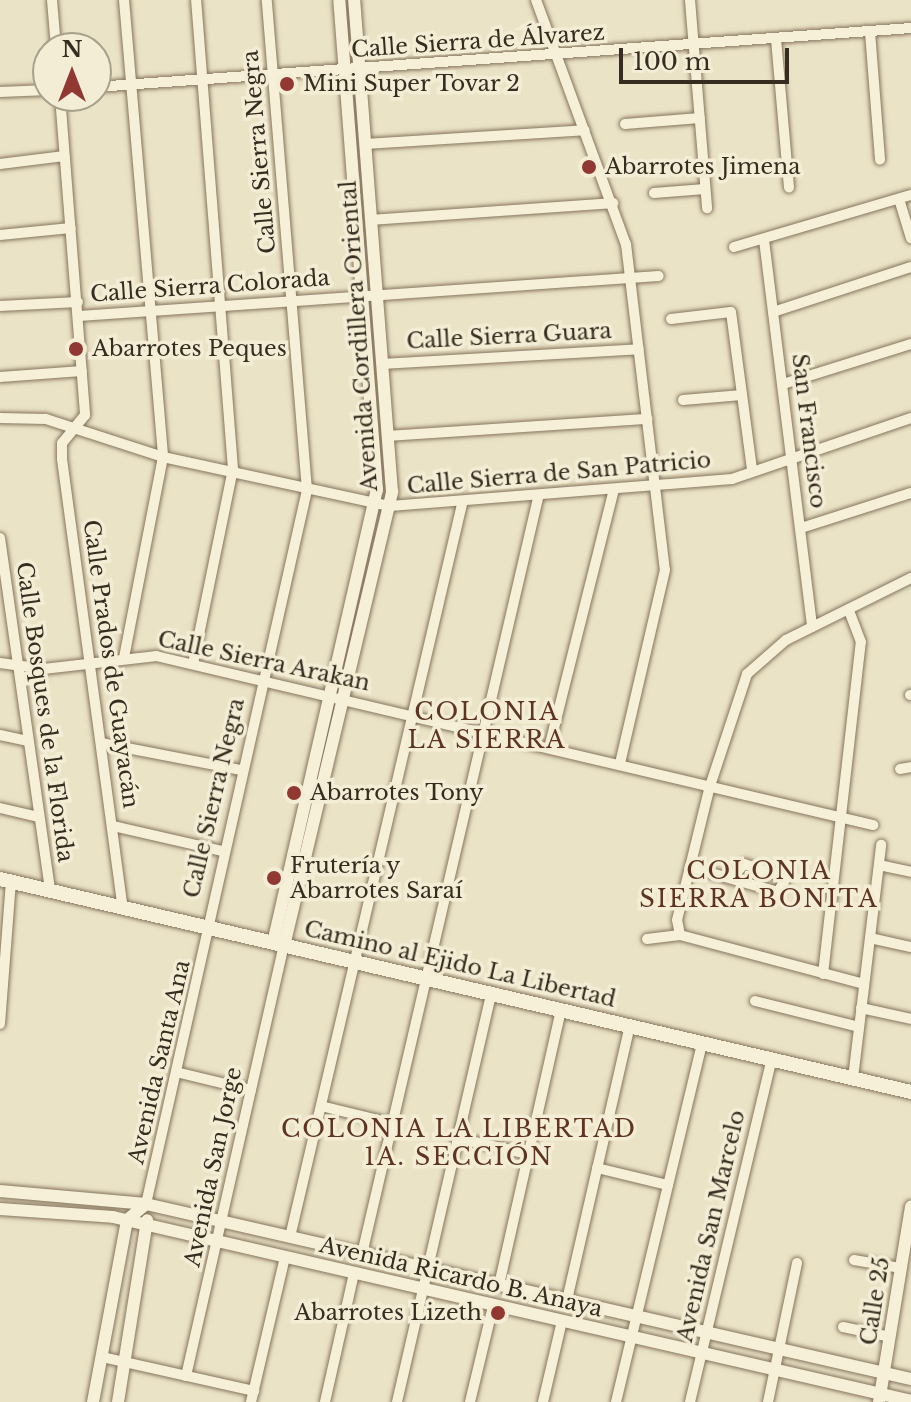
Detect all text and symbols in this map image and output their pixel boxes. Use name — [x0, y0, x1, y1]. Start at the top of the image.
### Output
street label: Calle Sierra de Álvarez — [350, 19, 606, 63]
north arrow — [32, 32, 112, 112]
scale bar — [623, 32, 793, 82]
text: N — [62, 36, 82, 63]
text: 100 m — [633, 47, 711, 76]
street label: Calle Sierra Negra — [237, 49, 281, 255]
place label: Mini Super Tovar 2 — [303, 71, 522, 97]
marker: Mini Super Tovar 2 — [278, 75, 296, 93]
place label: Abarrotes Jimena — [605, 154, 800, 180]
marker: Abarrotes Jimena — [580, 158, 598, 176]
street label: Avenida Cordillera Oriental — [335, 179, 383, 493]
street label: Calle Sierra Colorada — [89, 264, 331, 308]
street label: Calle Sierra Guara — [406, 317, 612, 355]
place label: Abarrotes Peques — [92, 336, 287, 362]
marker: Abarrotes Peques — [67, 340, 85, 358]
street label: San Francisco — [786, 352, 832, 510]
street label: Calle Sierra de San Patricio — [406, 447, 712, 499]
street label: Calle Prados de Guayacán — [78, 518, 144, 810]
street label: Calle Bosques de la Florida — [11, 560, 79, 864]
street label: Calle Sierra Arakan — [155, 625, 373, 697]
street label: Calle Sierra Negra — [178, 695, 250, 901]
district label: COLONIA LA SIERRA — [407, 698, 567, 754]
place label: Abarrotes Tony — [310, 780, 484, 806]
marker: Abarrotes Tony — [285, 784, 303, 802]
place label: Frutería y Abarrotes Saraí — [290, 852, 462, 904]
district label: COLONIA SIERRA BONITA — [639, 857, 879, 913]
marker: Frutería y Abarrotes Saraí — [265, 869, 283, 887]
street label: Camino al Ejido La Libertad — [302, 915, 618, 1013]
street label: Avenida Santa Ana — [123, 957, 195, 1167]
street label: Avenida San Jorge — [179, 1065, 247, 1269]
street label: Avenida San Marcelo — [671, 1107, 751, 1345]
district label: COLONIA LA LIBERTAD 1A. SECCIÓN — [280, 1115, 638, 1171]
street label: Avenida Ricardo B. Anaya — [316, 1231, 606, 1323]
street label: Calle 25 — [855, 1255, 895, 1347]
place label: Abarrotes Lizeth — [294, 1300, 482, 1326]
marker: Abarrotes Lizeth — [489, 1304, 507, 1322]

